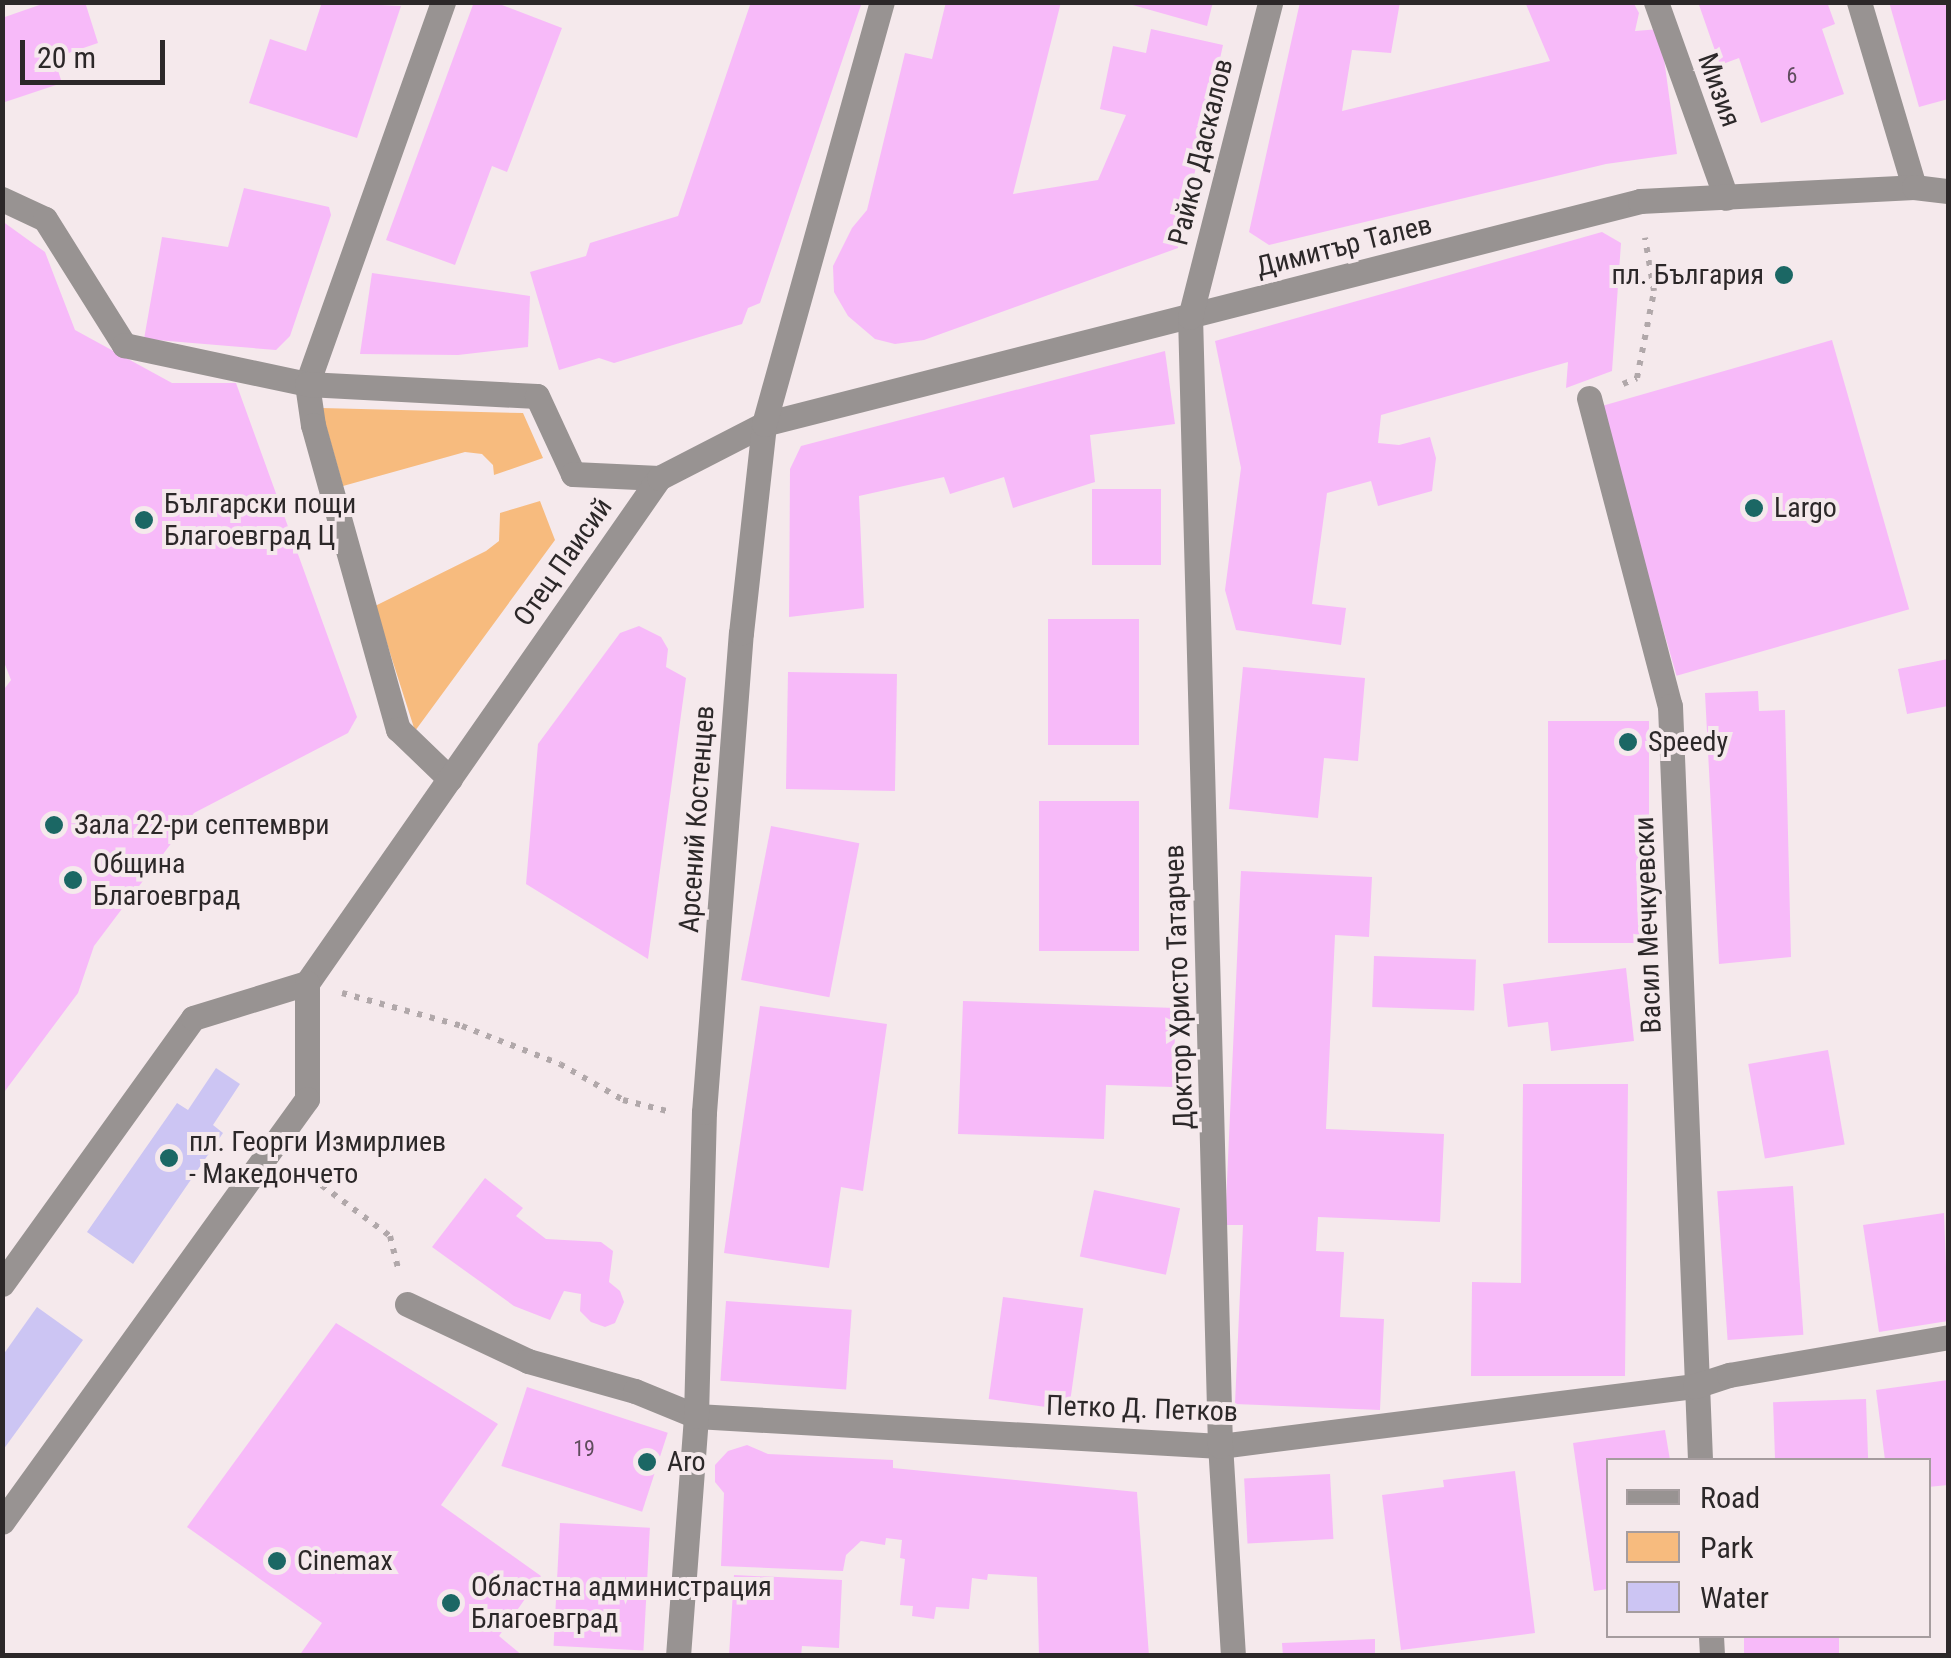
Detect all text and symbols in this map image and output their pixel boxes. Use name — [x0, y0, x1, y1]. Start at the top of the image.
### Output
scale bar — [25, 20, 170, 82]
text: 20 m — [37, 40, 96, 75]
street label: Мизия — [1690, 49, 1748, 131]
street label: Райко Даскалов — [1162, 55, 1240, 249]
house number: 6 — [1787, 63, 1797, 89]
street label: Димитър Талев — [1252, 208, 1436, 284]
place label: пл. България — [1612, 258, 1764, 292]
marker: пл. България — [1773, 264, 1795, 286]
place label: Български пощи Благоевград Ц — [164, 487, 356, 553]
place label: Largo — [1774, 491, 1837, 525]
street label: Отец Паисий — [507, 492, 619, 632]
marker: Largo — [1743, 497, 1765, 519]
marker: Български пощи Благоевград Ц — [133, 509, 155, 531]
street label: Арсений Костенцев — [672, 704, 722, 934]
place label: Speedy — [1648, 725, 1728, 759]
marker: Speedy — [1617, 731, 1639, 753]
place label: Зала 22-ри септември — [74, 808, 330, 842]
marker: Зала 22-ри септември — [43, 814, 65, 836]
street label: Васил Мечкуевски — [1627, 816, 1669, 1034]
street label: Доктор Христо Татарчев — [1157, 844, 1201, 1130]
place label: Община Благоевград — [93, 847, 240, 913]
marker: Община Благоевград — [62, 869, 84, 891]
place label: пл. Георги Измирлиев - Македончето — [189, 1125, 446, 1191]
marker: пл. Георги Измирлиев - Македончето — [158, 1147, 180, 1169]
street label: Петко Д. Петков — [1046, 1389, 1238, 1429]
house number: 19 — [573, 1436, 595, 1462]
place label: Aro — [667, 1445, 705, 1479]
marker: Aro — [636, 1451, 658, 1473]
legend — [1606, 1458, 1931, 1638]
text: Road — [1700, 1480, 1760, 1515]
text: Park — [1700, 1530, 1754, 1565]
place label: Cinemax — [297, 1544, 393, 1578]
marker: Cinemax — [266, 1550, 288, 1572]
place label: Областна администрация Благоевград — [471, 1570, 772, 1636]
text: Water — [1700, 1580, 1769, 1615]
marker: Областна администрация Благоевград — [440, 1592, 462, 1614]

